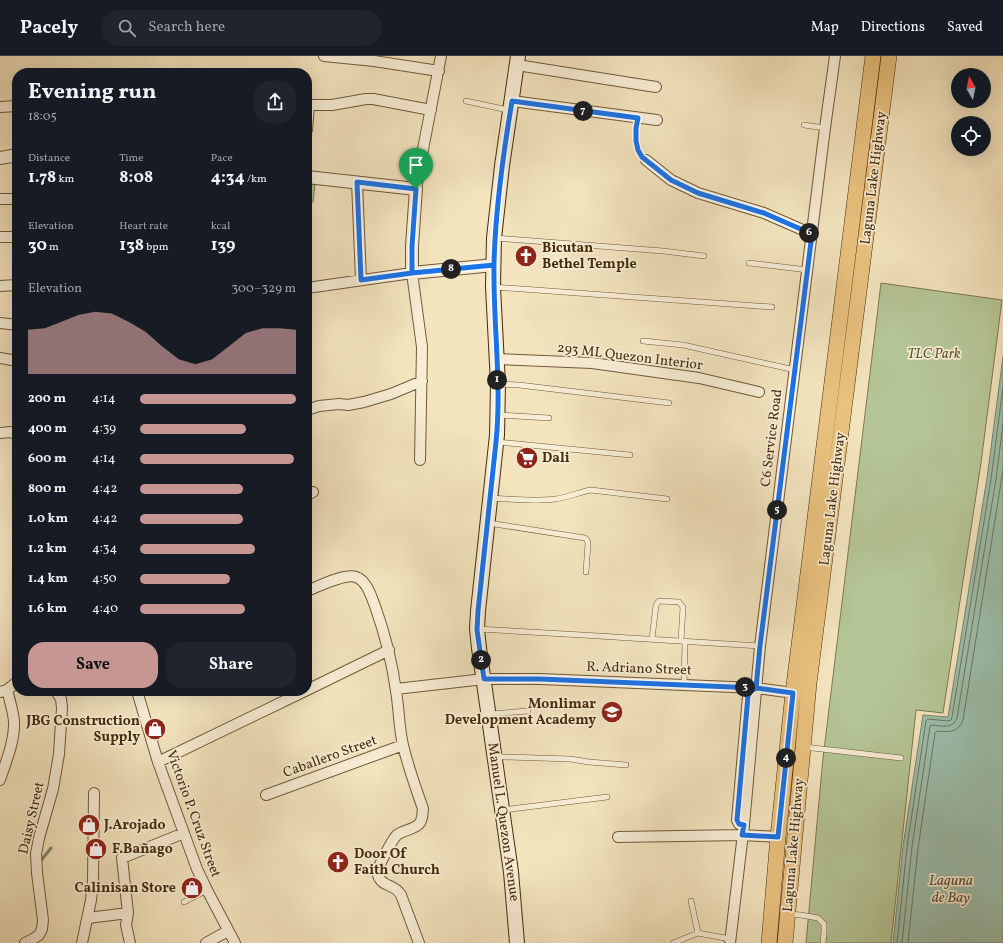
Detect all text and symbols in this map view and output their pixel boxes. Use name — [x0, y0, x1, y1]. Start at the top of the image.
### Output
search box — [102, 10, 382, 46]
text: Pacely — [20, 15, 78, 41]
icon: search — [116, 17, 138, 39]
text: Search here — [148, 17, 225, 38]
text: Map — [811, 18, 839, 37]
text: Directions — [861, 18, 925, 37]
text: Saved — [947, 18, 983, 37]
north arrow — [951, 68, 991, 108]
map controls — [951, 68, 991, 156]
text: Evening run — [28, 77, 157, 108]
button: share — [254, 81, 296, 123]
pin: 7 — [573, 101, 593, 121]
text: 7 — [580, 103, 586, 118]
text: 18:05 — [28, 108, 57, 126]
street label: Laguna Lake Highway — [856, 110, 892, 246]
button: locate — [951, 116, 991, 156]
pin — [399, 148, 433, 189]
text: Distance — [28, 151, 70, 166]
text: Time — [119, 151, 143, 166]
text: Pace — [211, 151, 233, 166]
icon: arrive — [405, 154, 427, 176]
text: 1.78 — [28, 166, 56, 189]
text: 8:08 — [119, 166, 153, 189]
text: 4:34 — [211, 166, 245, 189]
text: km — [56, 172, 74, 187]
text: /km — [245, 172, 267, 187]
text: Elevation — [28, 219, 74, 234]
text: Heart rate — [119, 219, 168, 234]
text: kcal — [211, 219, 230, 234]
pin: 6 — [799, 223, 819, 243]
text: 6 — [806, 225, 812, 240]
text: 30 — [28, 234, 47, 257]
text: 138 — [119, 234, 144, 257]
text: 139 — [211, 234, 235, 257]
place label: Bicutan Bethel Temple — [542, 239, 637, 274]
text: m — [47, 240, 59, 255]
text: bpm — [144, 240, 168, 255]
church icon: Bicutan Bethel Temple — [513, 243, 539, 269]
pin: 8 — [441, 259, 461, 279]
text: 8 — [448, 261, 454, 276]
text: Elevation — [28, 280, 82, 298]
text: 300–329 m — [232, 280, 296, 298]
street label: 293 ML Quezon Interior — [556, 339, 704, 375]
park label: TLC Park — [908, 345, 961, 364]
pin: 1 — [487, 370, 507, 390]
text: 1 — [495, 372, 499, 387]
street label: C6 Service Road — [757, 388, 787, 488]
text: 200 m — [28, 390, 66, 408]
text: 4:14 — [92, 390, 116, 408]
text: 400 m — [28, 420, 67, 438]
text: 4:39 — [92, 420, 116, 438]
street label: Laguna Lake Highway — [815, 431, 851, 567]
supermarket icon: Dali — [514, 445, 540, 471]
place label: Dali — [542, 449, 570, 468]
text: 600 m — [28, 450, 66, 468]
text: 4:14 — [92, 450, 116, 468]
text: 800 m — [28, 480, 66, 498]
text: 4:42 — [92, 480, 118, 498]
pin: 5 — [767, 500, 787, 520]
text: 5 — [774, 502, 780, 517]
text: 1.0 km — [28, 510, 68, 528]
text: 4:42 — [92, 510, 118, 528]
text: 1.2 km — [28, 540, 67, 558]
text: 4:34 — [92, 540, 117, 558]
text: 1.4 km — [28, 570, 68, 588]
text: 4:50 — [92, 570, 117, 588]
text: 1.6 km — [28, 600, 67, 618]
text: 4:40 — [92, 600, 118, 618]
button: Save — [28, 642, 158, 688]
button: Share — [166, 642, 296, 688]
pin: 2 — [471, 650, 491, 670]
text: 2 — [478, 652, 484, 667]
street label: R. Adriano Street — [586, 658, 692, 680]
pin: 3 — [735, 677, 755, 697]
text: 3 — [742, 679, 748, 694]
place label: Monlimar Development Academy — [445, 695, 596, 730]
school or university icon: Monlimar Development Academy — [599, 699, 625, 725]
place label: JBG Construction Supply — [25, 712, 140, 747]
shop icon: JBG Construction Supply — [142, 716, 168, 742]
street label: Caballero Street — [280, 731, 380, 783]
street label: Manuel L. Quezon Avenue — [482, 741, 524, 903]
street label: Victorio P. Cruz Street — [161, 748, 225, 880]
pin: 4 — [776, 748, 796, 768]
text: 4 — [783, 750, 789, 765]
street label: Laguna Lake Highway — [779, 777, 809, 913]
street label: Daisy Street — [14, 780, 50, 856]
shop icon: J.Arojado — [76, 812, 102, 838]
place label: J.Arojado — [103, 816, 166, 835]
shop icon: F.Bañago — [83, 836, 109, 862]
place label: F.Bañago — [112, 840, 173, 859]
place label: Door Of Faith Church — [354, 845, 440, 880]
church icon: Door Of Faith Church — [325, 849, 351, 875]
water label: Laguna de Bay — [929, 871, 973, 909]
shop icon: Calinisan Store — [179, 875, 205, 901]
place label: Calinisan Store — [75, 879, 176, 898]

